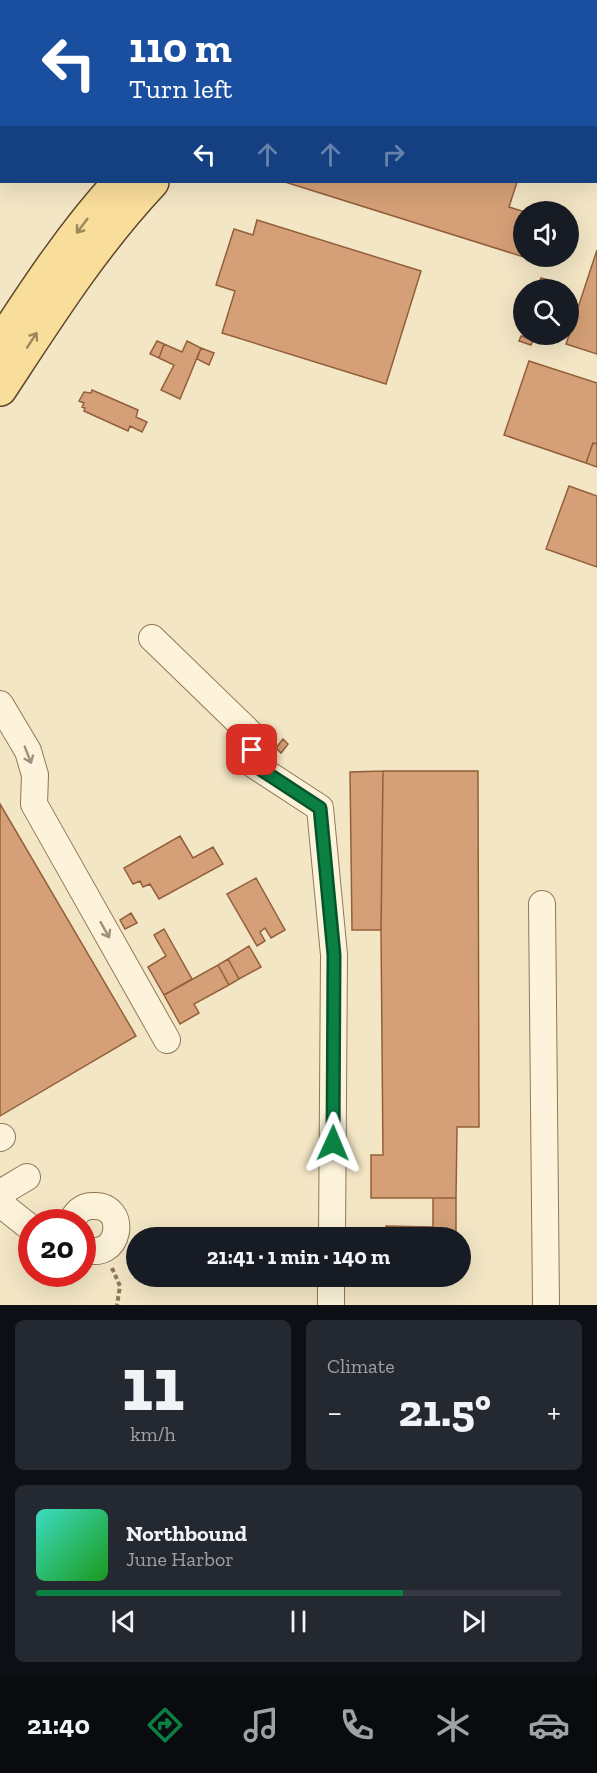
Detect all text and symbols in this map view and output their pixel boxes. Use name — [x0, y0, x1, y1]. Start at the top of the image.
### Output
text: 110 m — [129, 22, 232, 73]
icon: left — [30, 24, 108, 102]
text: Turn left — [129, 73, 232, 105]
icon: left — [188, 138, 221, 171]
icon: ahead — [251, 138, 284, 171]
icon: ahead — [314, 138, 347, 171]
icon: right — [377, 138, 410, 171]
map controls — [513, 201, 579, 345]
button: sound — [513, 201, 579, 267]
one-way arrow — [76, 218, 89, 234]
button: search — [513, 279, 579, 345]
one-way arrow — [26, 332, 38, 349]
pin — [226, 724, 277, 775]
icon: arrive — [235, 733, 268, 766]
one-way arrow — [24, 745, 35, 764]
one-way arrow — [99, 921, 111, 938]
position arrow — [301, 1111, 365, 1175]
speed limit sign: 20 — [18, 1209, 96, 1287]
text: 21:41 · 1 min · 140 m — [207, 1243, 390, 1270]
text: 11 — [121, 1336, 185, 1430]
text: Climate — [327, 1354, 395, 1378]
text: 21.5° — [399, 1384, 491, 1438]
text: − — [327, 1392, 342, 1431]
text: + — [547, 1392, 561, 1431]
text: km/h — [130, 1422, 176, 1446]
text: Northbound — [126, 1520, 247, 1547]
text: June Harbor — [126, 1547, 234, 1571]
icon: previous — [107, 1605, 140, 1638]
icon: pause — [282, 1605, 315, 1638]
icon: next — [457, 1605, 490, 1638]
icon: directions — [144, 1704, 186, 1746]
icon: music — [240, 1704, 282, 1746]
icon: phone — [336, 1704, 378, 1746]
icon: climate — [432, 1704, 474, 1746]
icon: car — [528, 1704, 570, 1746]
text: 21:40 — [27, 1709, 90, 1741]

